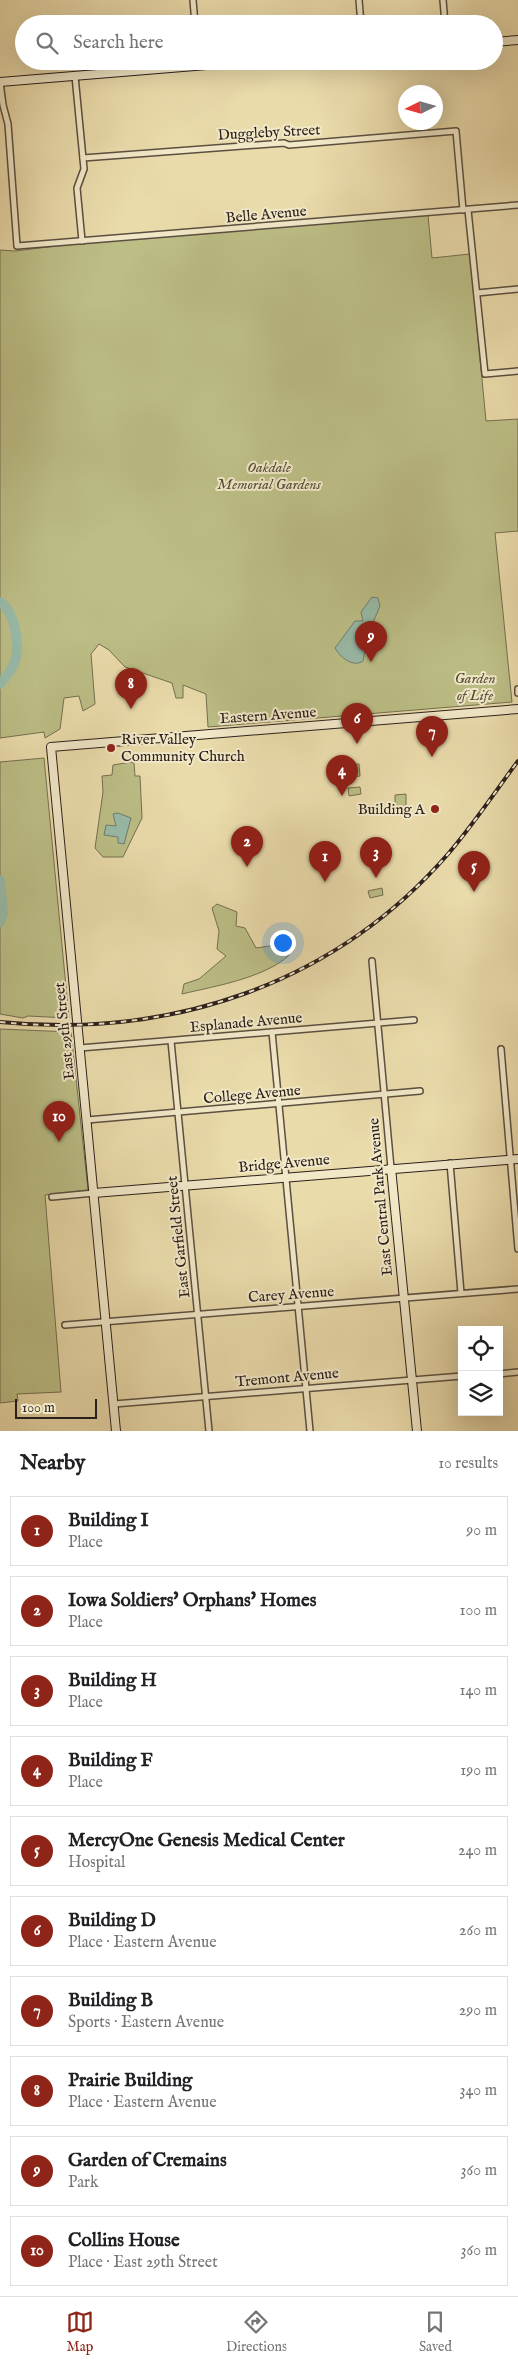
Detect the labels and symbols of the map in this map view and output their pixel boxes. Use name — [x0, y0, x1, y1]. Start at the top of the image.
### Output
north arrow — [398, 85, 443, 130]
street label: Duggleby Street — [217, 120, 321, 145]
street label: Belle Avenue — [225, 201, 307, 227]
park label: Oakdale Memorial Gardens — [217, 458, 322, 494]
pin: 9 — [355, 621, 387, 662]
pin: 8 — [115, 668, 147, 709]
park label: Garden of Life — [454, 669, 496, 705]
street label: Eastern Avenue — [219, 703, 317, 728]
pin: 6 — [341, 703, 373, 744]
pin: 7 — [416, 716, 448, 757]
place label: River Valley Community Church — [121, 730, 245, 766]
marker: River Valley Community Church — [105, 742, 117, 754]
pin: 4 — [326, 755, 358, 796]
place label: Building A — [358, 800, 426, 819]
marker: Building A — [429, 803, 441, 815]
pin: 2 — [231, 826, 263, 867]
pin: 3 — [360, 837, 392, 878]
pin: 1 — [309, 841, 341, 882]
pin: 5 — [458, 851, 490, 892]
your location — [270, 930, 296, 956]
street label: East 29th Street — [50, 981, 79, 1081]
street label: Esplanade Avenue — [189, 1008, 303, 1037]
street label: College Avenue — [202, 1081, 302, 1108]
pin: 10 — [43, 1101, 75, 1142]
street label: East Central Park Avenue — [364, 1117, 397, 1277]
street label: Bridge Avenue — [238, 1150, 331, 1177]
street label: East Garfield Street — [163, 1175, 194, 1299]
street label: Carey Avenue — [247, 1282, 335, 1307]
street label: Tremont Avenue — [234, 1363, 340, 1391]
scale bar — [15, 1396, 98, 1419]

